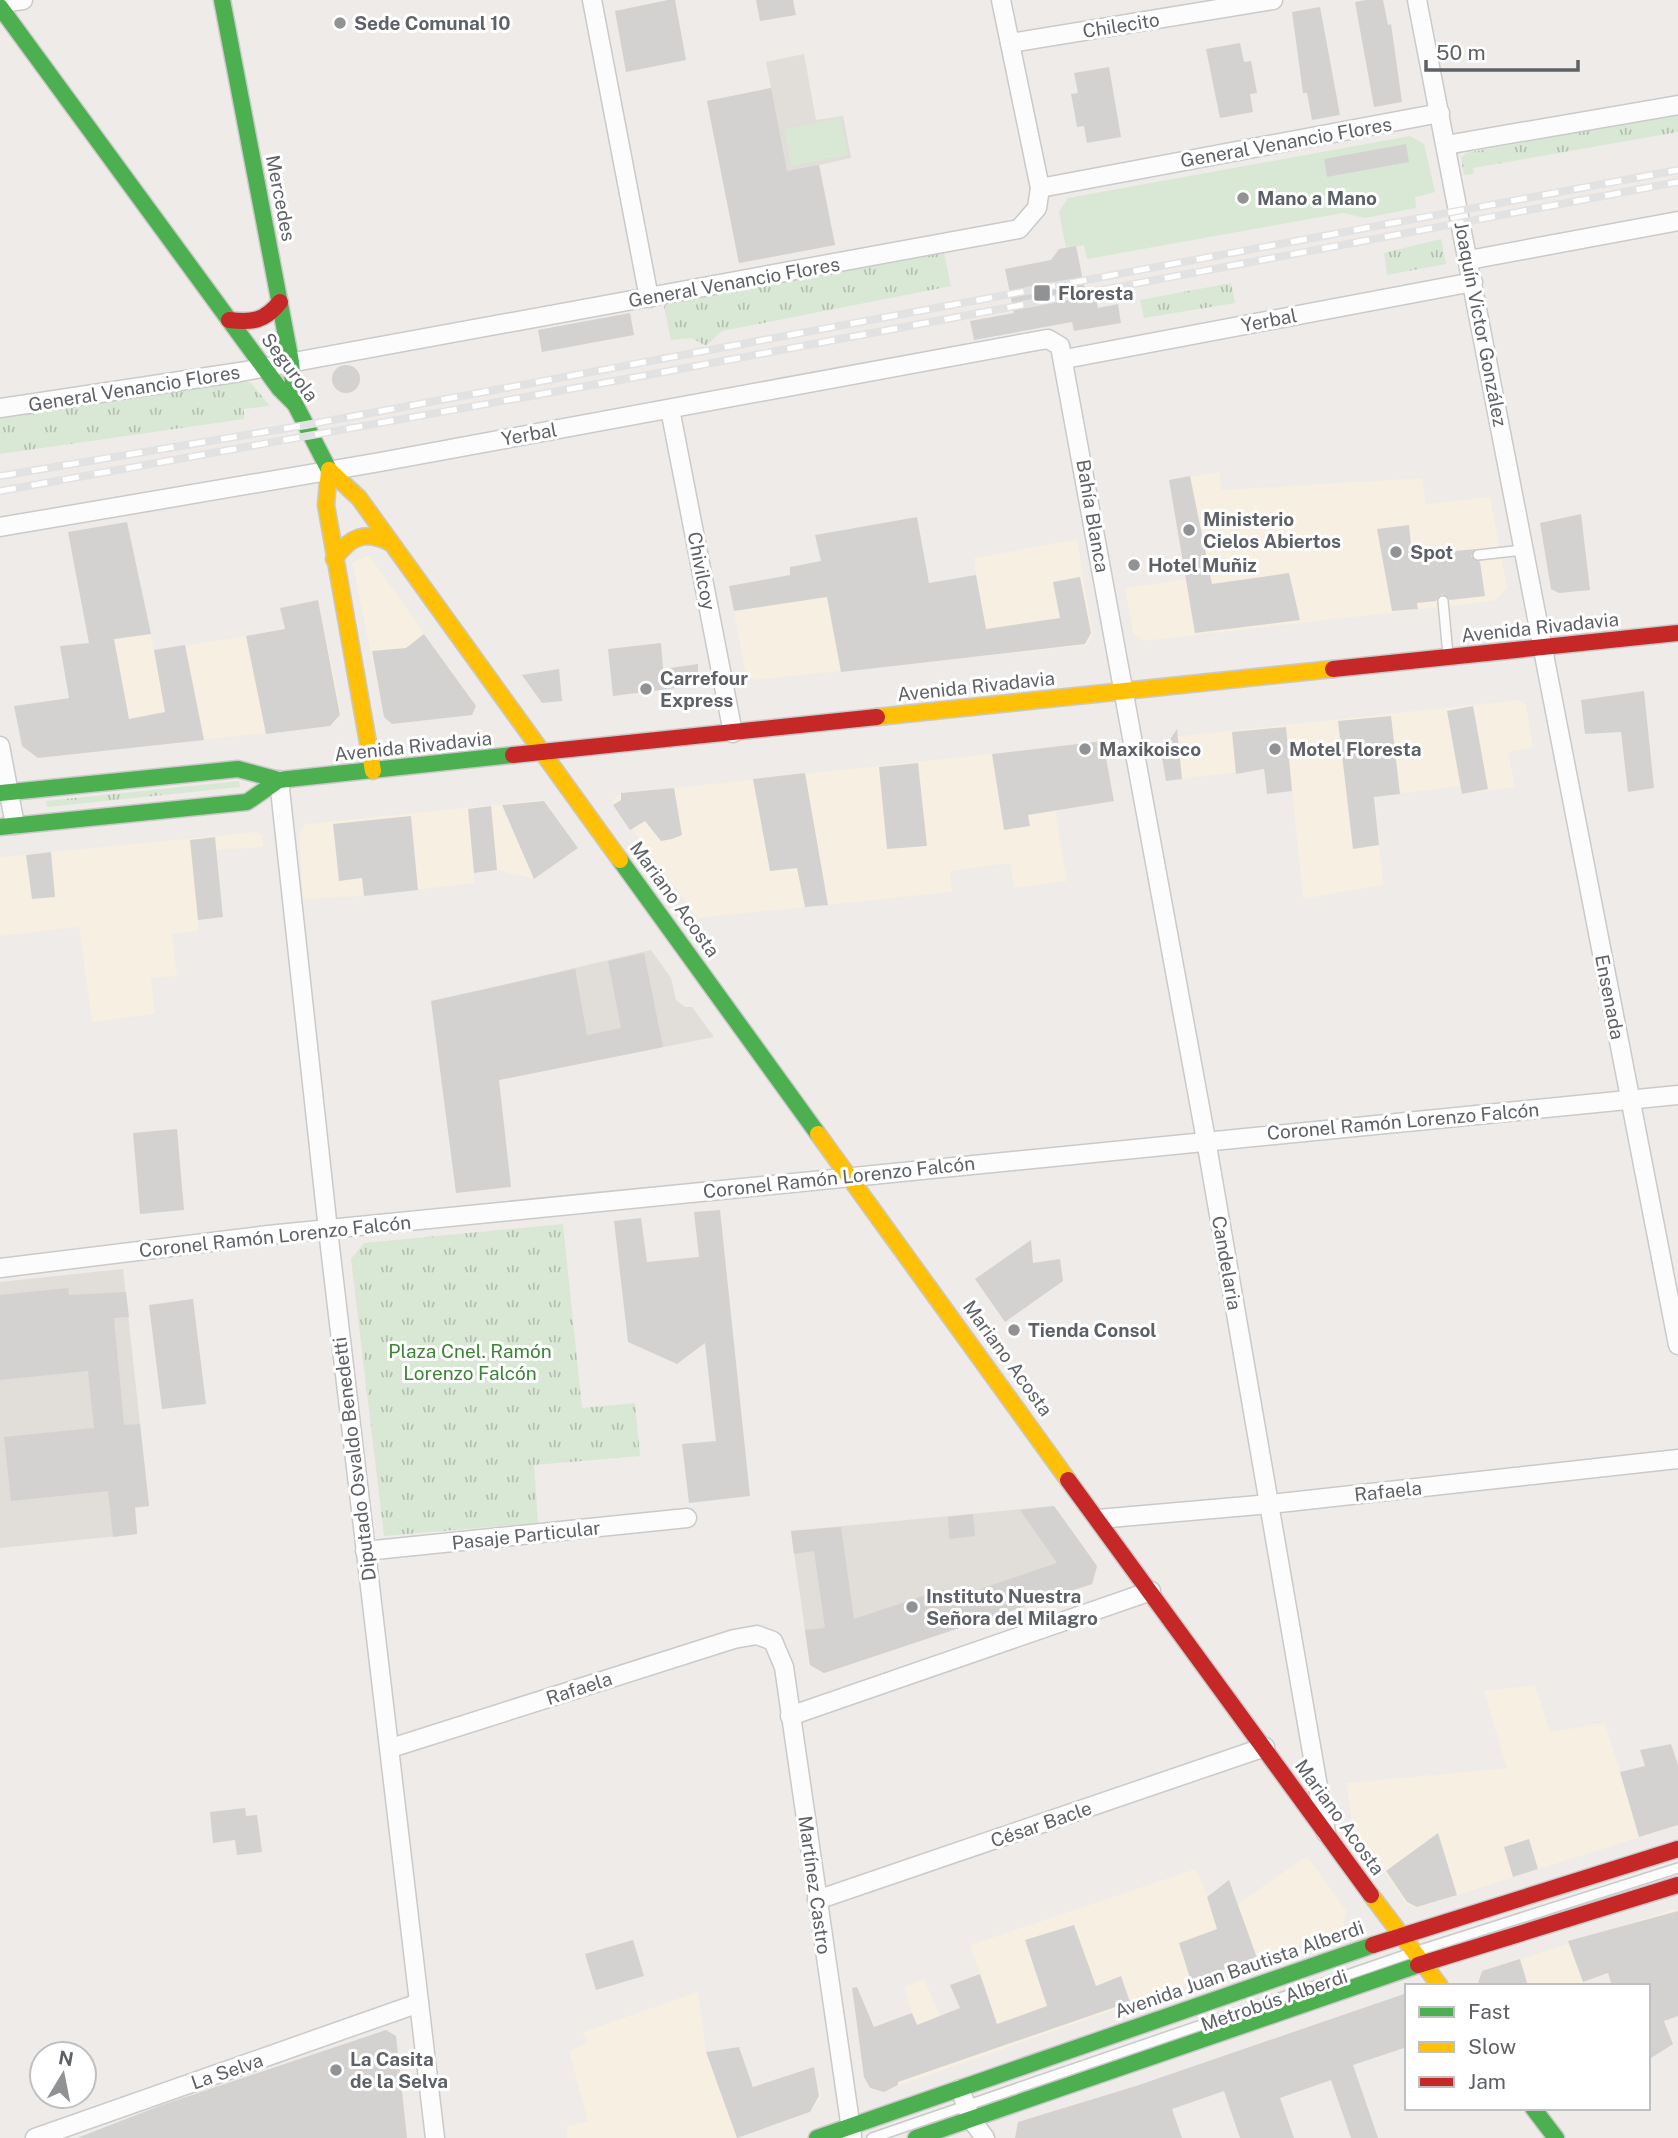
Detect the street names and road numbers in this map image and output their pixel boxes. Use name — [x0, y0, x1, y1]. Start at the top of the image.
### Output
street label: Chilecito — [1081, 8, 1161, 42]
street label: General Venancio Flores — [1179, 113, 1393, 171]
street label: Mercedes — [262, 153, 300, 243]
street label: Joaquín Victor González — [1450, 220, 1512, 428]
street label: General Venancio Flores — [627, 253, 841, 311]
street label: Yerbal — [1239, 304, 1299, 336]
street label: Segurola — [257, 328, 323, 406]
street label: General Venancio Flores — [27, 360, 241, 416]
street label: Yerbal — [500, 418, 558, 450]
street label: Bahía Blanca — [1072, 458, 1114, 574]
street label: Chivilcoy — [684, 530, 720, 612]
street label: Avenida Rivadavia — [1460, 608, 1620, 646]
street label: Avenida Rivadavia — [896, 667, 1056, 705]
street label: Avenida Rivadavia — [333, 727, 493, 765]
street label: Mariano Acosta — [626, 837, 724, 961]
street label: Ensenada — [1591, 953, 1629, 1041]
street label: Coronel Ramón Lorenzo Falcón — [1266, 1098, 1540, 1144]
street label: Coronel Ramón Lorenzo Falcón — [702, 1152, 976, 1202]
street label: Coronel Ramón Lorenzo Falcón — [138, 1211, 412, 1261]
street label: Candelaria — [1208, 1214, 1246, 1312]
street label: Mariano Acosta — [959, 1296, 1057, 1420]
street label: Diputado Osvaldo Benedetti — [328, 1336, 380, 1582]
street label: Rafaela — [1353, 1477, 1423, 1505]
street label: Pasaje Particular — [451, 1516, 601, 1554]
street label: Rafaela — [543, 1667, 615, 1709]
street label: Mariano Acosta — [1291, 1755, 1389, 1879]
street label: César Bacle — [988, 1796, 1094, 1852]
street label: Martínez Castro — [794, 1814, 836, 1956]
street label: Avenida Juan Bautista Alberdi — [1112, 1916, 1366, 2022]
street label: Metrobús Alberdi — [1198, 1965, 1350, 2035]
street label: La Selva — [188, 2048, 266, 2094]

